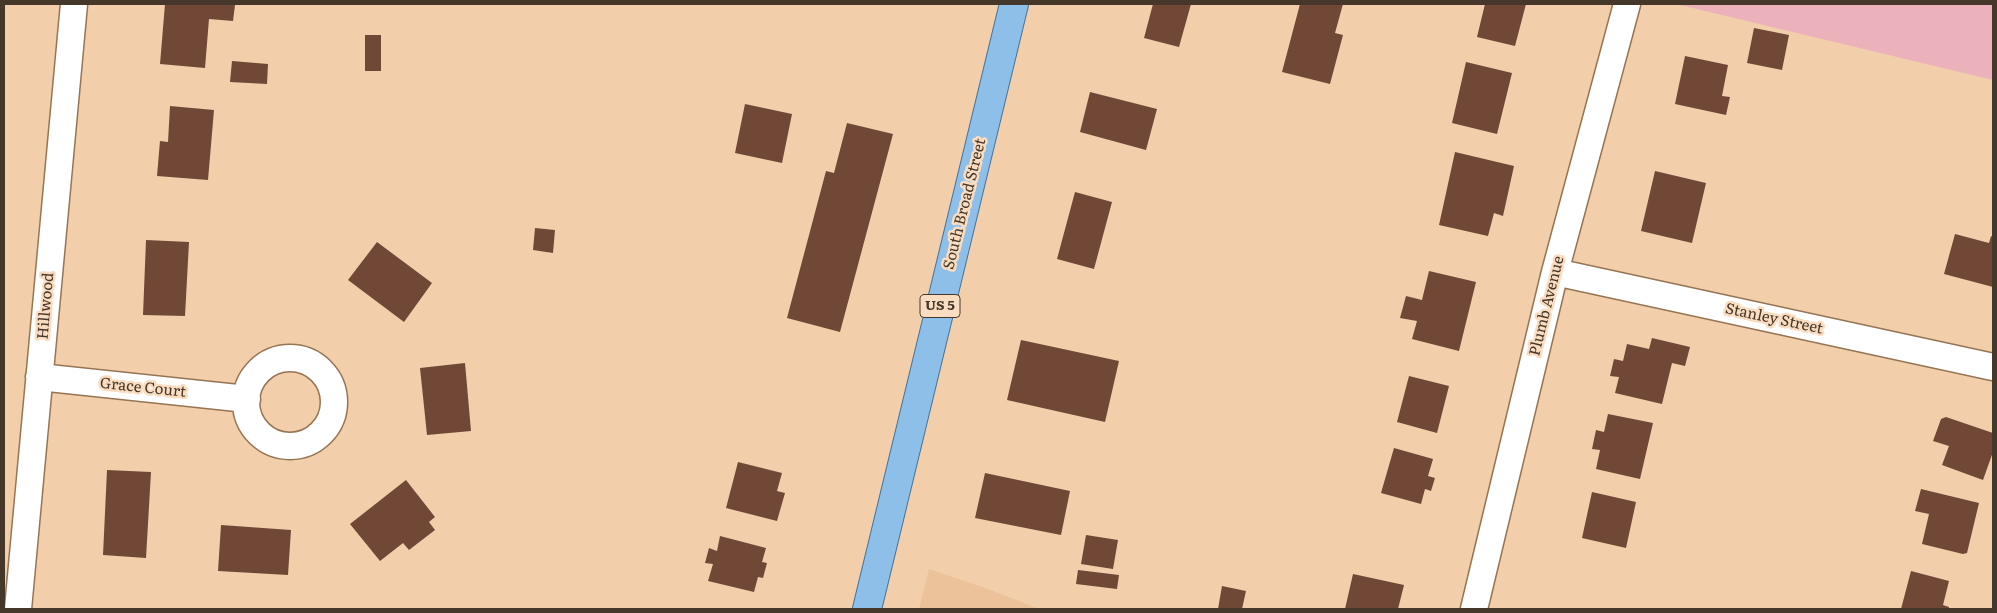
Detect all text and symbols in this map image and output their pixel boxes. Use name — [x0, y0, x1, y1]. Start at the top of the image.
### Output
street label: South Broad Street — [940, 137, 990, 271]
street label: Plumb Avenue — [1526, 254, 1568, 358]
street label: Hillwood — [34, 272, 58, 340]
road number: US 5 — [920, 294, 960, 318]
street label: Stanley Street — [1723, 300, 1825, 338]
street label: Grace Court — [99, 375, 187, 401]

